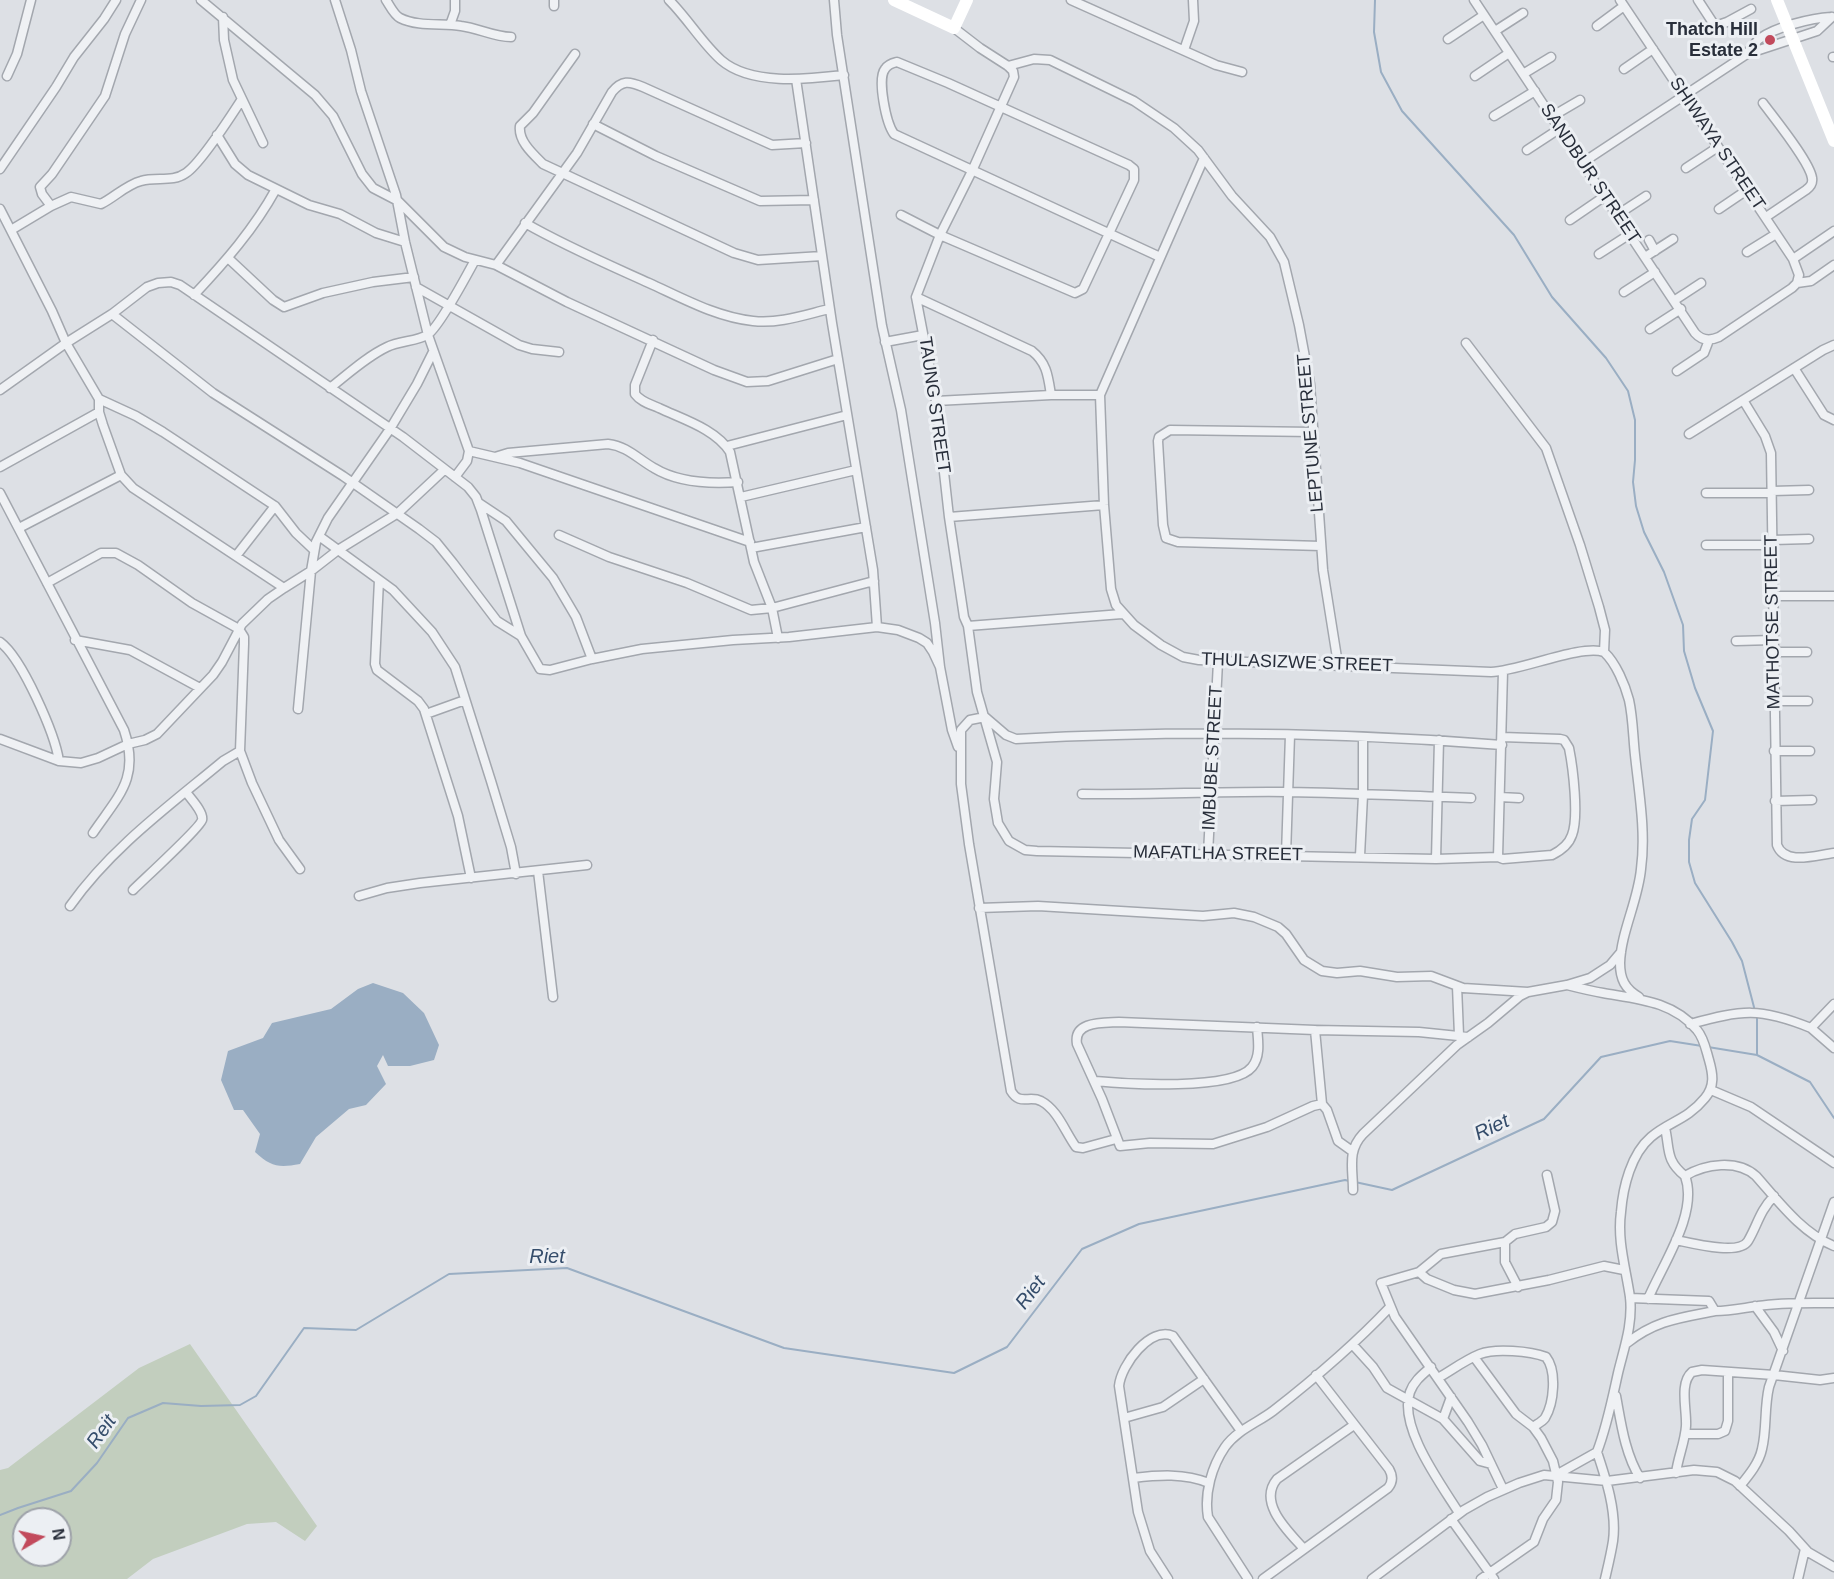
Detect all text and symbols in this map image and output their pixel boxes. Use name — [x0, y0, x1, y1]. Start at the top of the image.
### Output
place label: Thatch Hill Estate 2 — [1666, 19, 1758, 62]
marker: Thatch Hill Estate 2 — [1763, 33, 1777, 47]
street label: SHIWAYA STREET — [1665, 73, 1769, 215]
street label: SANDBUR STREET — [1535, 100, 1645, 248]
street label: TAUNG STREET — [914, 335, 954, 475]
street label: LEPTUNE STREET — [1293, 353, 1329, 513]
street label: MATHOTSE STREET — [1761, 534, 1785, 710]
street label: THULASIZWE STREET — [1201, 649, 1393, 677]
street label: IMBUBE STREET — [1198, 685, 1228, 831]
street label: MAFATLHA STREET — [1133, 842, 1303, 866]
water label: Riet — [1471, 1110, 1513, 1146]
water label: Riet — [529, 1245, 565, 1269]
water label: Riet — [1011, 1272, 1051, 1314]
water label: Reit — [82, 1411, 122, 1453]
north arrow — [12, 1507, 72, 1567]
text: N — [49, 1527, 68, 1541]

